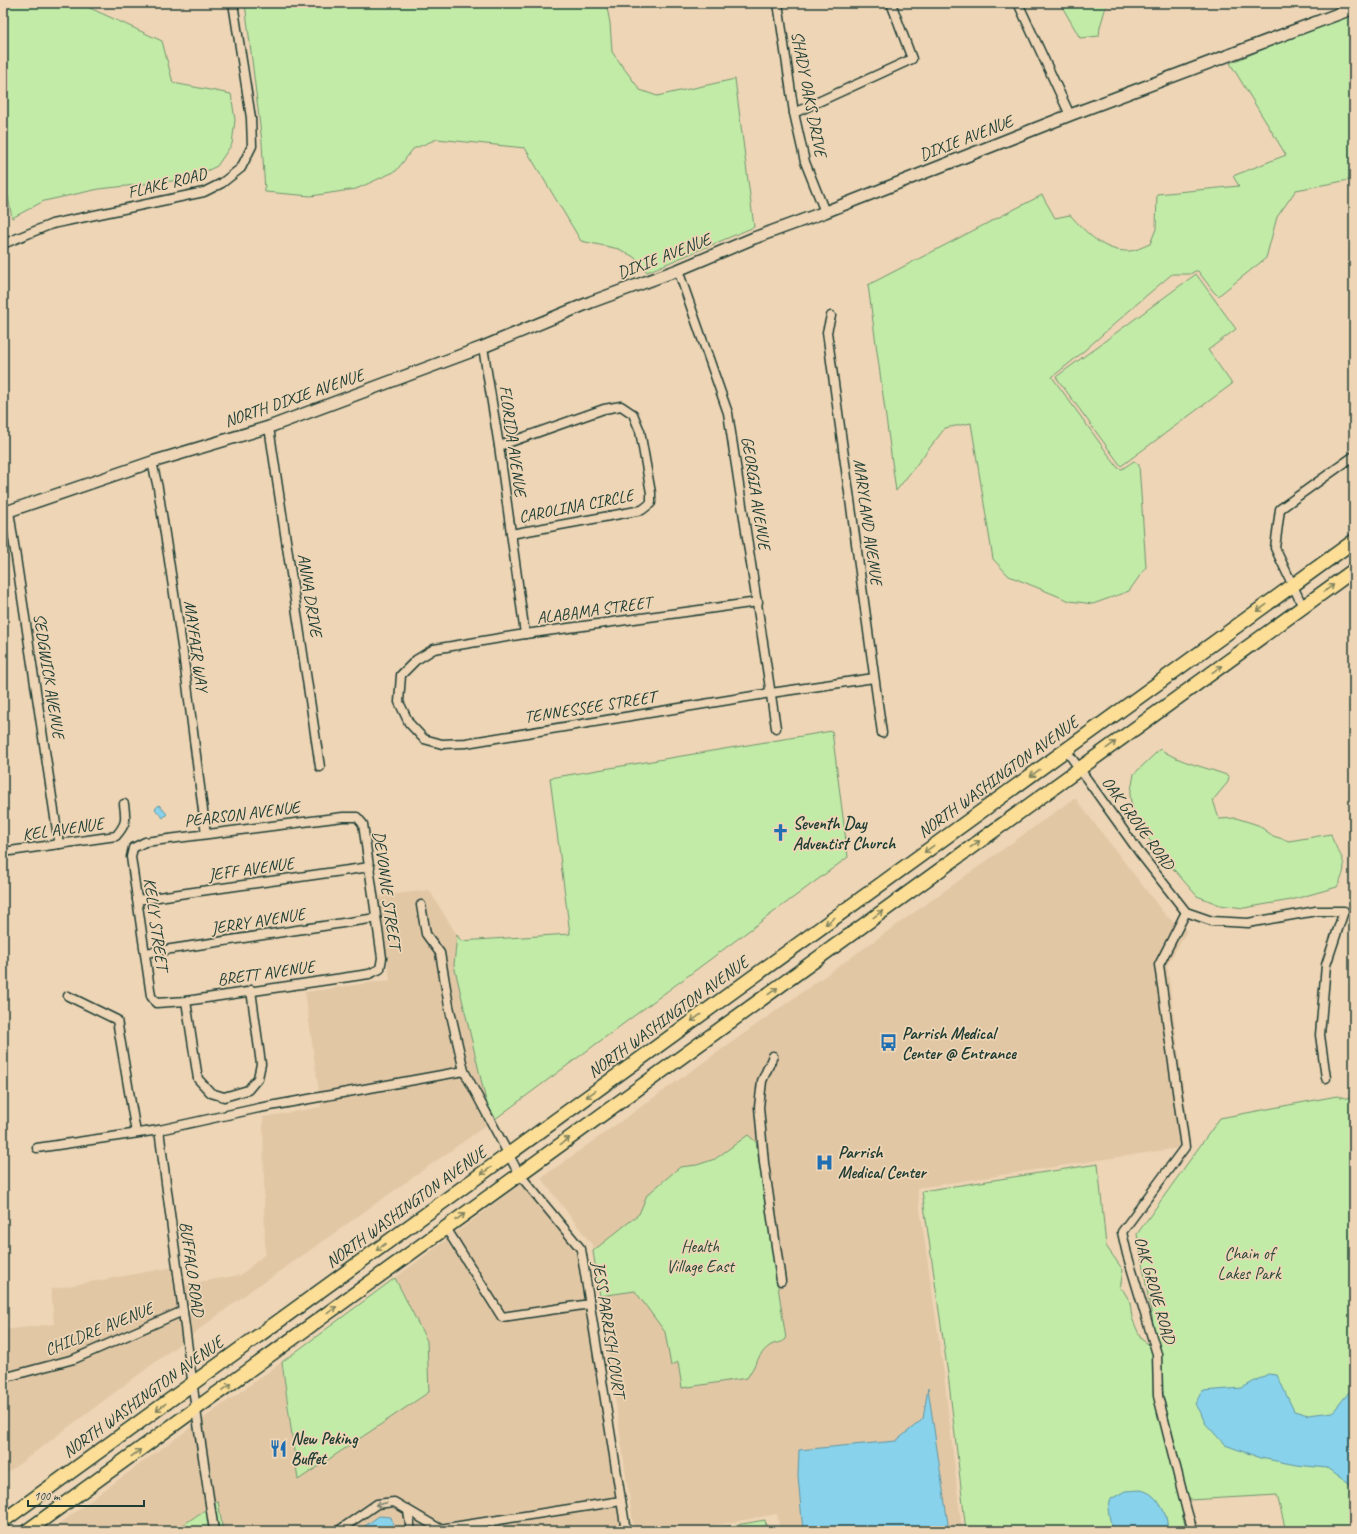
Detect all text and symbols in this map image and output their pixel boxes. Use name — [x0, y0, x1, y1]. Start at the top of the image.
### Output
street label: SHADY OAKS DRIVE — [787, 29, 832, 161]
street label: DIXIE AVENUE — [916, 110, 1018, 165]
street label: FLAKE ROAD — [125, 163, 210, 203]
street label: DIXIE AVENUE — [614, 228, 716, 283]
street label: NORTH DIXIE AVENUE — [221, 363, 369, 432]
street label: FLORIDA AVENUE — [495, 384, 531, 500]
street label: GEORGIA AVENUE — [737, 435, 776, 554]
street label: MARYLAND AVENUE — [849, 458, 888, 589]
street label: CAROLINA CIRCLE — [517, 484, 638, 527]
street label: ANNA DRIVE — [293, 552, 327, 640]
one-way arrow — [1323, 584, 1334, 592]
street label: ALABAMA STREET — [535, 591, 656, 628]
street label: MAYFAIR WAY — [179, 599, 213, 695]
one-way arrow — [1256, 604, 1267, 613]
street label: SEDGWICK AVENUE — [29, 612, 70, 743]
one-way arrow — [1211, 665, 1222, 673]
street label: TENNESSEE STREET — [523, 686, 661, 728]
street label: NORTH WASHINGTON AVENUE — [914, 710, 1085, 842]
one-way arrow — [1106, 741, 1117, 749]
one-way arrow — [1030, 769, 1041, 777]
street label: OAK GROVE ROAD — [1097, 772, 1180, 875]
street label: PEARSON AVENUE — [183, 796, 303, 831]
street label: KEL AVENUE — [21, 813, 108, 845]
place label: Seventh Day Adventist Church — [793, 813, 896, 854]
church icon: Seventh Day Adventist Church — [770, 823, 790, 843]
street label: DEVONNE STREET — [368, 830, 406, 954]
one-way arrow — [970, 840, 981, 848]
one-way arrow — [924, 845, 935, 853]
street label: JEFF AVENUE — [206, 852, 298, 886]
street label: KELLY STREET — [139, 877, 173, 976]
street label: JERRY AVENUE — [208, 903, 309, 939]
one-way arrow — [872, 910, 883, 919]
one-way arrow — [825, 917, 836, 925]
street label: NORTH WASHINGTON AVENUE — [584, 950, 755, 1082]
street label: BRETT AVENUE — [216, 955, 319, 990]
one-way arrow — [767, 987, 778, 995]
one-way arrow — [691, 1014, 702, 1022]
place label: Parrish Medical Center @ Entrance — [902, 1023, 1017, 1064]
bus stop icon: Parrish Medical Center @ Entrance — [879, 1033, 899, 1053]
one-way arrow — [586, 1090, 597, 1099]
one-way arrow — [559, 1137, 570, 1145]
street label: NORTH WASHINGTON AVENUE — [322, 1140, 493, 1272]
place label: Parrish Medical Center — [838, 1142, 928, 1183]
hospital icon: Parrish Medical Center — [815, 1152, 835, 1172]
one-way arrow — [481, 1167, 492, 1175]
one-way arrow — [454, 1213, 465, 1222]
street label: BUFFALO ROAD — [175, 1220, 209, 1320]
street label: OAK GROVE ROAD — [1130, 1234, 1181, 1348]
park label: Health Village East — [666, 1236, 736, 1277]
one-way arrow — [375, 1243, 386, 1251]
park label: Chain of Lakes Park — [1218, 1243, 1282, 1284]
street label: JESS PARRISH COURT — [588, 1259, 631, 1402]
street label: CHILDRE AVENUE — [42, 1297, 159, 1360]
one-way arrow — [326, 1306, 337, 1314]
street label: NORTH WASHINGTON AVENUE — [59, 1330, 230, 1462]
one-way arrow — [221, 1383, 232, 1391]
one-way arrow — [156, 1402, 167, 1411]
place label: New Peking Buffet — [291, 1428, 359, 1469]
restaurant icon: New Peking Buffet — [268, 1438, 288, 1458]
one-way arrow — [131, 1449, 142, 1457]
scale bar — [28, 1482, 144, 1508]
text: 100 m — [34, 1488, 61, 1504]
one-way arrow — [374, 1501, 387, 1509]

